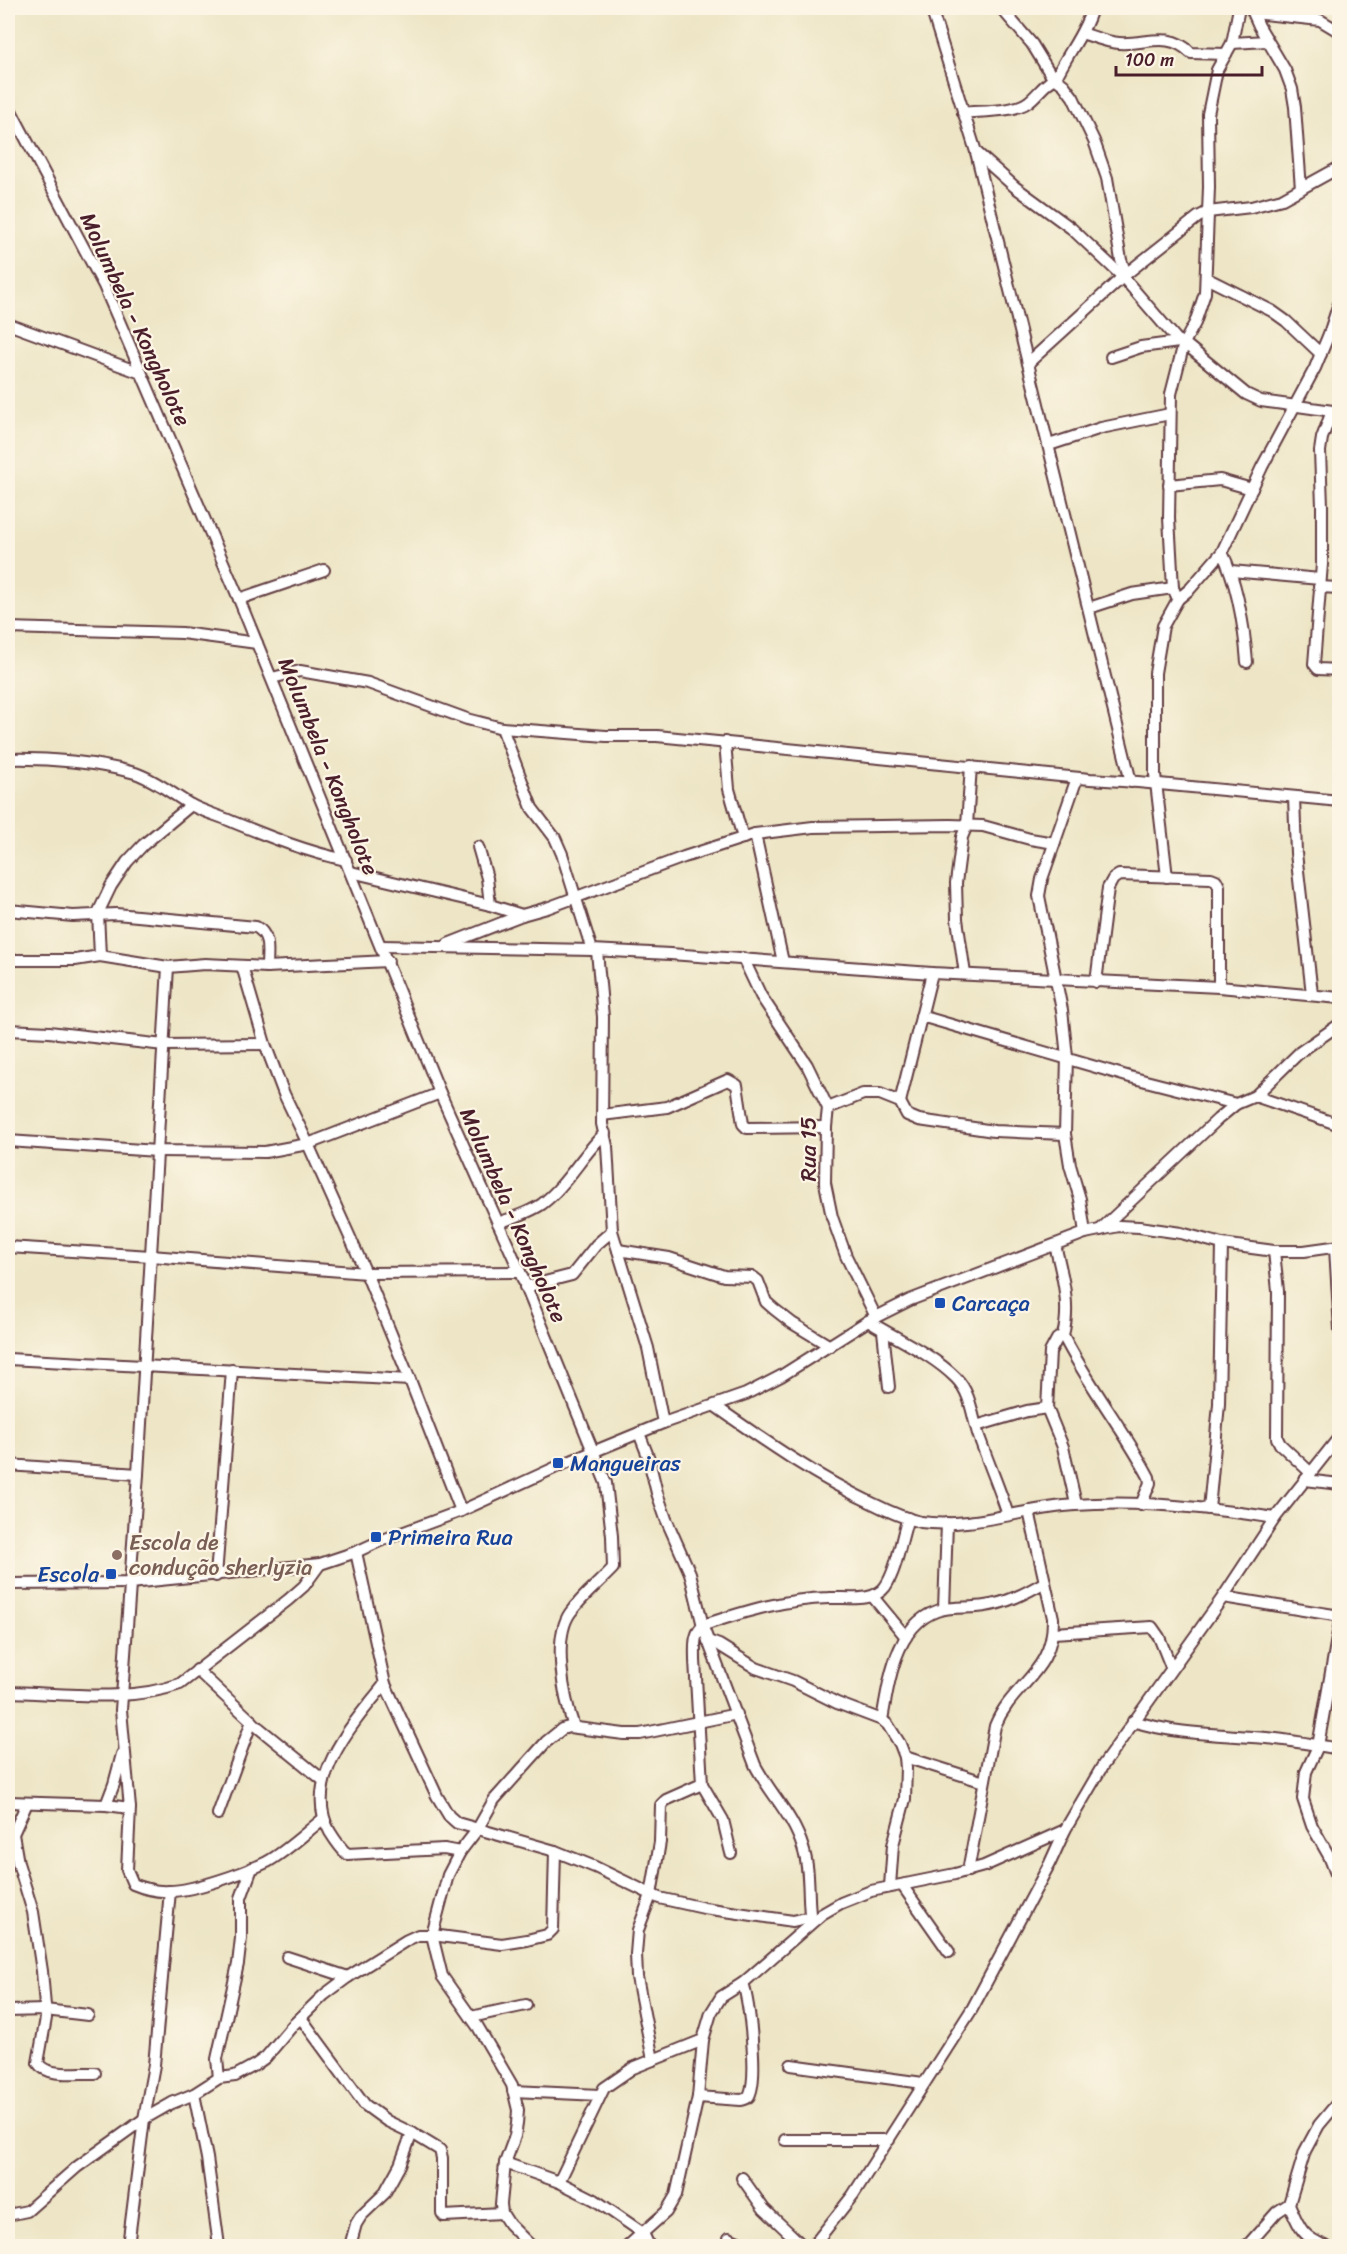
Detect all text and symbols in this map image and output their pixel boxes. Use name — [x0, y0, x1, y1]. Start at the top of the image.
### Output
scale bar — [1116, 39, 1262, 77]
text: 100 m — [1125, 44, 1174, 76]
street label: Molumbela - Kongholote — [69, 206, 202, 433]
street label: Molumbela - Kongholote — [267, 651, 390, 881]
street label: Molumbela - Kongholote — [448, 1101, 579, 1329]
street label: Rua 15 — [789, 1117, 828, 1181]
place label: Carcaça — [952, 1284, 1030, 1323]
marker: Carcaça — [933, 1296, 947, 1310]
place label: Mangueiras — [570, 1444, 681, 1483]
marker: Mangueiras — [551, 1456, 565, 1470]
place label: Primeira Rua — [388, 1518, 513, 1557]
place label: Escola de condução sherlyzia — [129, 1523, 312, 1587]
marker: Primeira Rua — [369, 1530, 383, 1544]
marker: Escola de condução sherlyzia — [110, 1548, 124, 1562]
place label: Escola — [37, 1555, 100, 1594]
marker: Escola — [104, 1567, 118, 1581]

